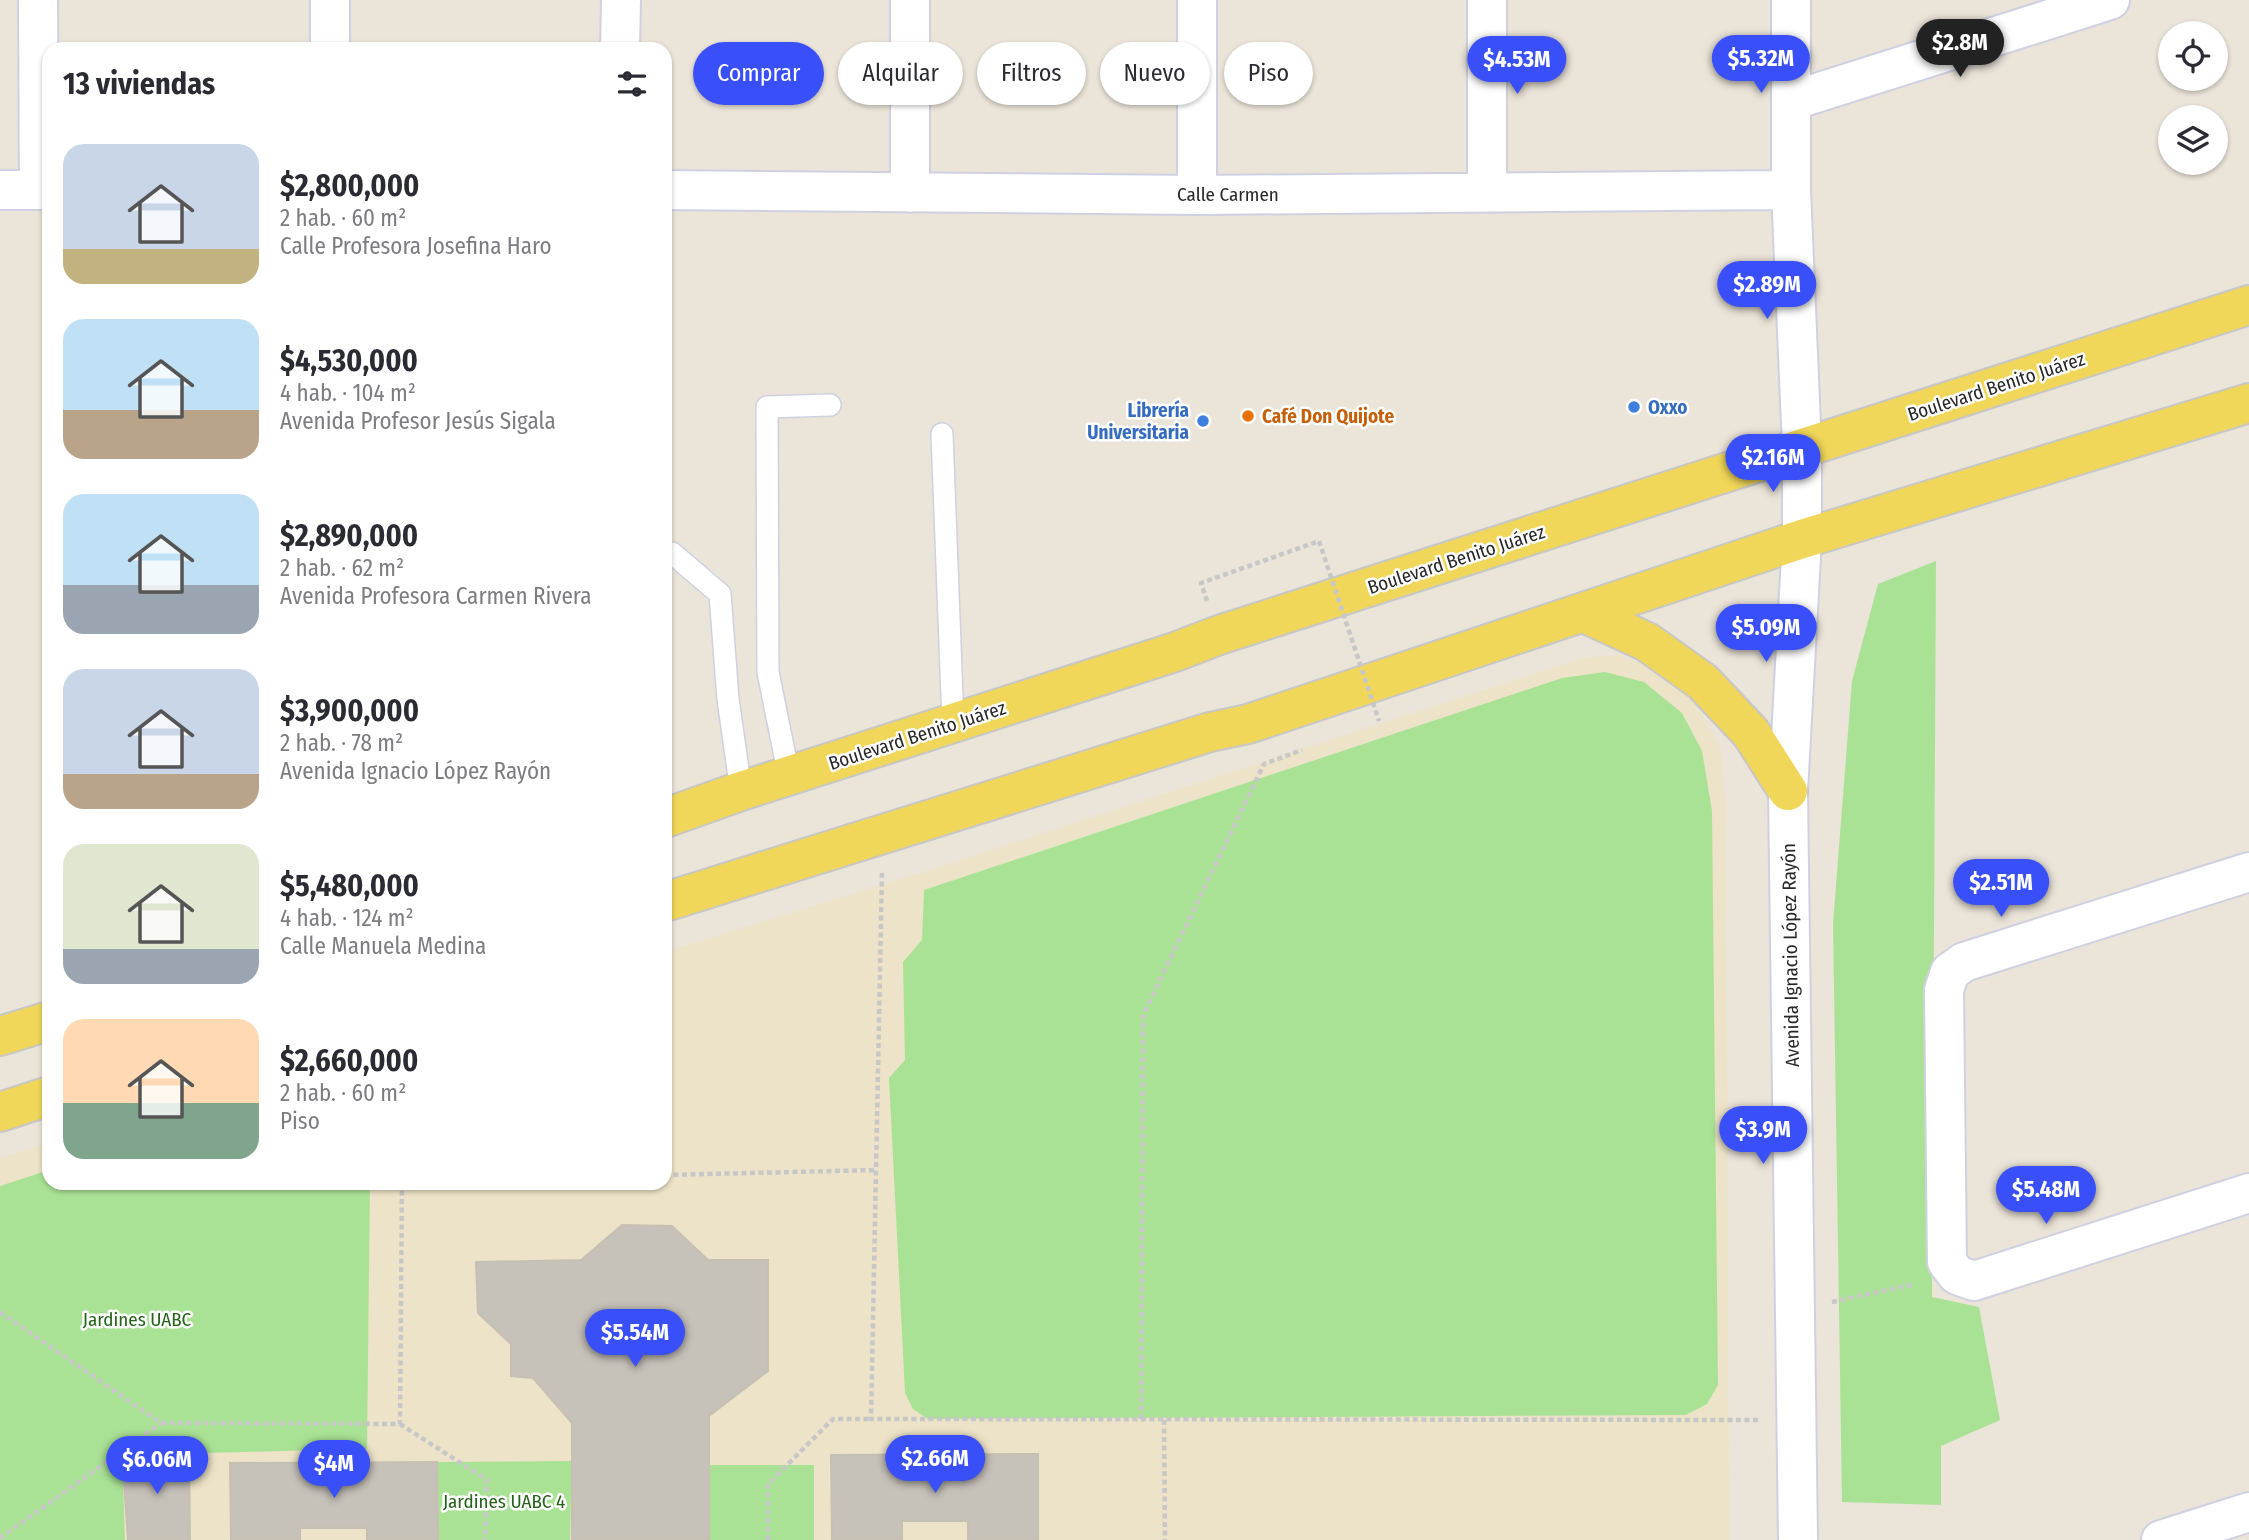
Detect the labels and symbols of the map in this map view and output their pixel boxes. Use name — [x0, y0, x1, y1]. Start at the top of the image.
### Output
pin: $2.8M — [1911, 20, 2009, 79]
pin: $4.53M — [1460, 36, 1574, 96]
pin: $5.32M — [1704, 36, 1818, 95]
street label: Calle Carmen — [1177, 183, 1279, 206]
pin: $2.89M — [1710, 262, 1824, 321]
street label: Boulevard Benito Juárez — [1905, 347, 2088, 426]
place label: Oxxo — [1648, 396, 1688, 419]
place label: Librería Universitaria — [1087, 399, 1189, 444]
marker: Oxxo — [1626, 399, 1642, 415]
place label: Café Don Quijote — [1262, 405, 1394, 428]
marker: Café Don Quijote — [1240, 408, 1256, 424]
marker: Librería Universitaria — [1195, 413, 1211, 429]
pin: $2.16M — [1716, 434, 1830, 494]
street label: Boulevard Benito Juárez — [1365, 520, 1548, 599]
pin: $5.09M — [1709, 604, 1823, 664]
street label: Boulevard Benito Juárez — [826, 696, 1009, 775]
street label: Avenida Ignacio López Rayón — [1777, 843, 1804, 1067]
pin: $2.51M — [1944, 860, 2058, 919]
pin: $3.9M — [1714, 1106, 1812, 1166]
pin: $5.48M — [1989, 1166, 2103, 1226]
park label: Jardines UABC — [83, 1308, 192, 1331]
pin: $5.54M — [578, 1310, 692, 1369]
pin: $6.06M — [100, 1436, 214, 1496]
pin: $2.66M — [878, 1436, 992, 1495]
pin: $4M — [300, 1440, 368, 1500]
park label: Jardines UABC 4 — [443, 1490, 565, 1513]

